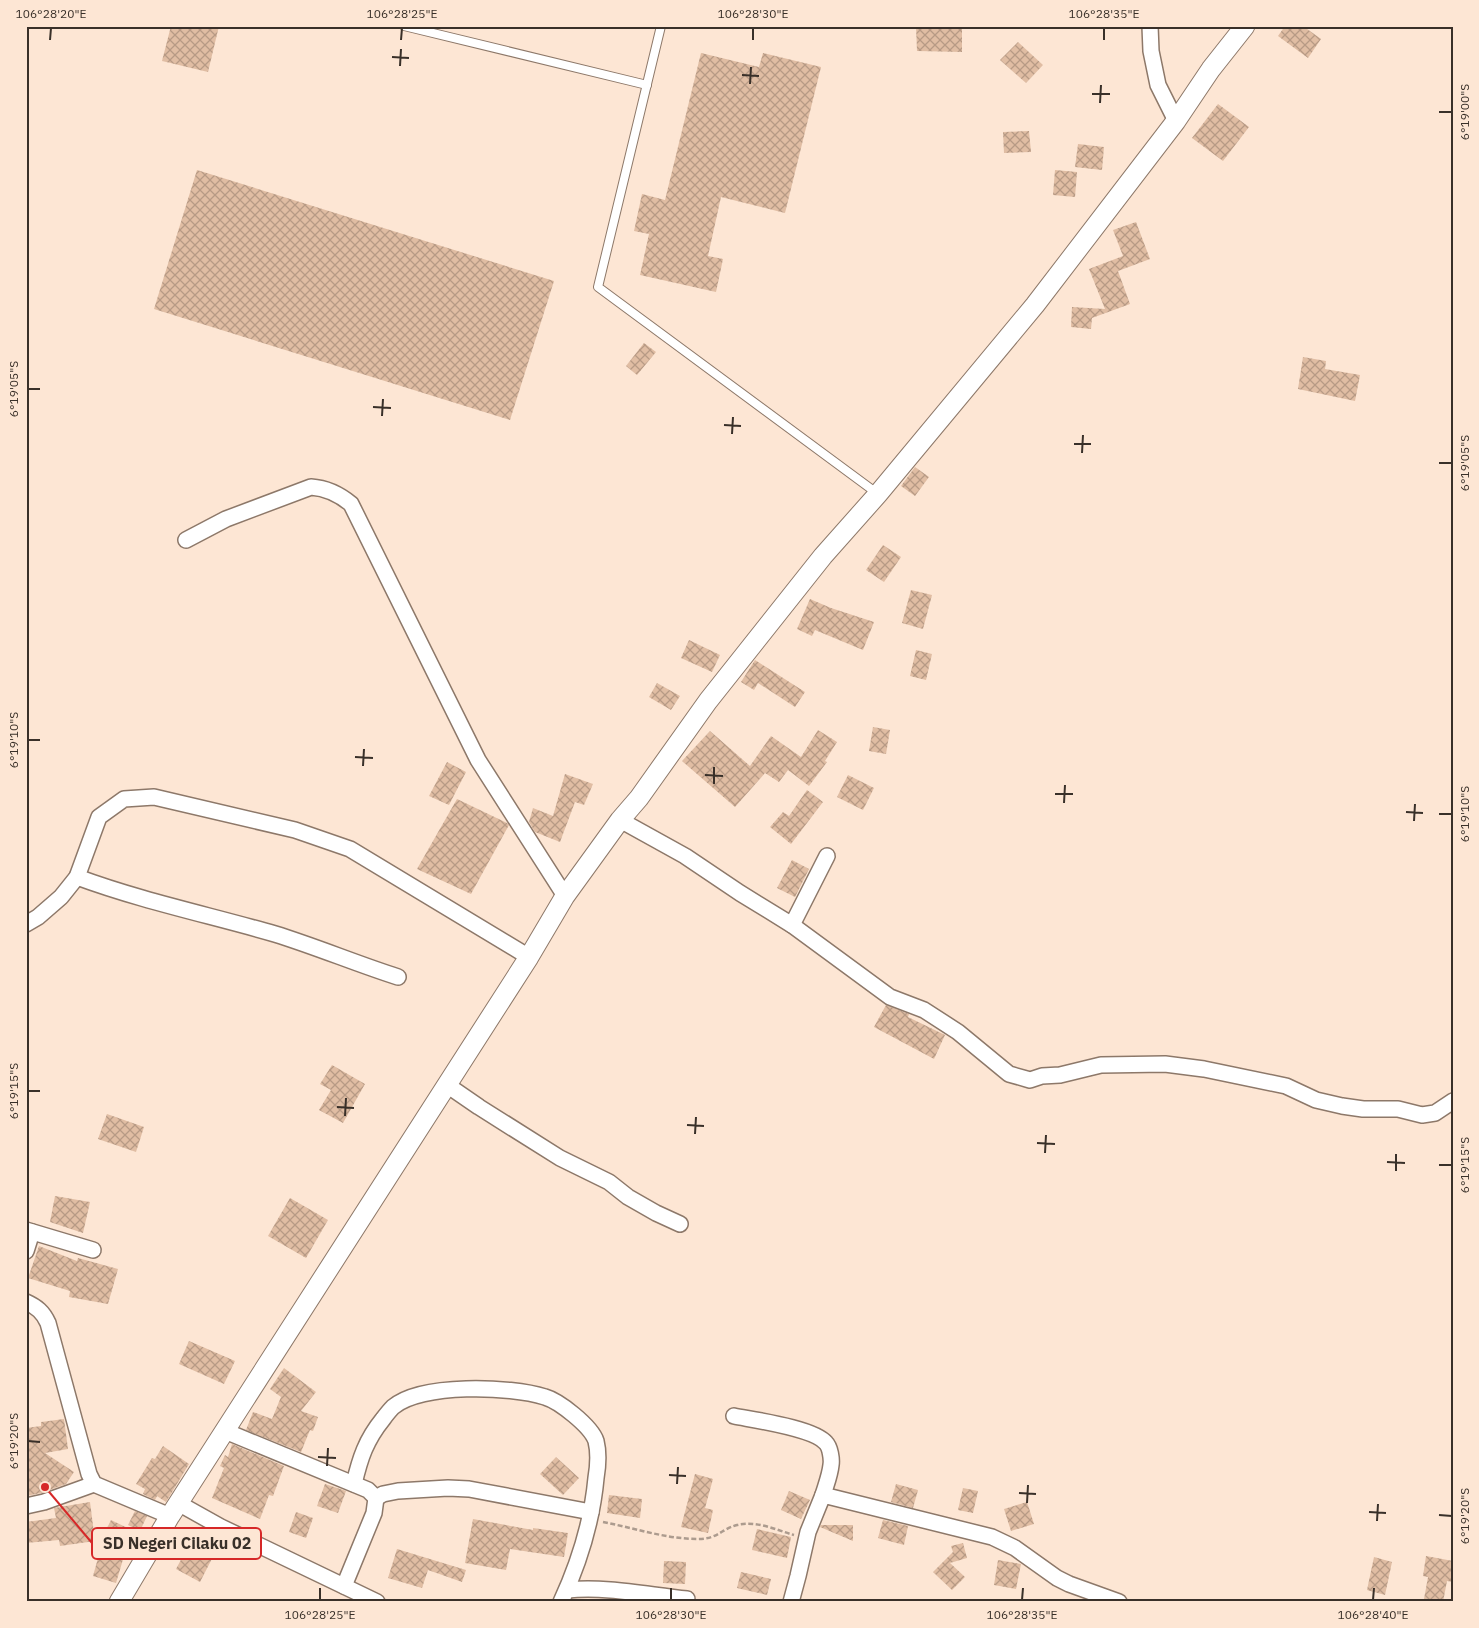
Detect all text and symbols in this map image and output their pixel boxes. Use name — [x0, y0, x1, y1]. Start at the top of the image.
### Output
text: 106°28'20"E — [16, 6, 86, 21]
text: 106°28'25"E — [367, 6, 437, 21]
text: 106°28'30"E — [718, 6, 788, 21]
text: 106°28'35"E — [1069, 6, 1139, 21]
text: 6°19'00"S — [1457, 84, 1472, 140]
text: 6°19'05"S — [6, 361, 21, 417]
text: 6°19'05"S — [1457, 435, 1472, 491]
text: 6°19'10"S — [6, 712, 21, 768]
text: 6°19'10"S — [1457, 786, 1472, 842]
text: 6°19'15"S — [6, 1063, 21, 1119]
text: 6°19'15"S — [1457, 1137, 1472, 1193]
text: 6°19'20"S — [6, 1413, 21, 1469]
text: 6°19'20"S — [1457, 1488, 1472, 1544]
callout: SD Negeri Cilaku 02 — [92, 1528, 261, 1559]
text: SD Negeri Cilaku 02 — [103, 1533, 251, 1553]
text: 106°28'25"E — [285, 1607, 355, 1622]
text: 106°28'30"E — [636, 1607, 706, 1622]
text: 106°28'35"E — [987, 1607, 1057, 1622]
text: 106°28'40"E — [1338, 1607, 1408, 1622]

